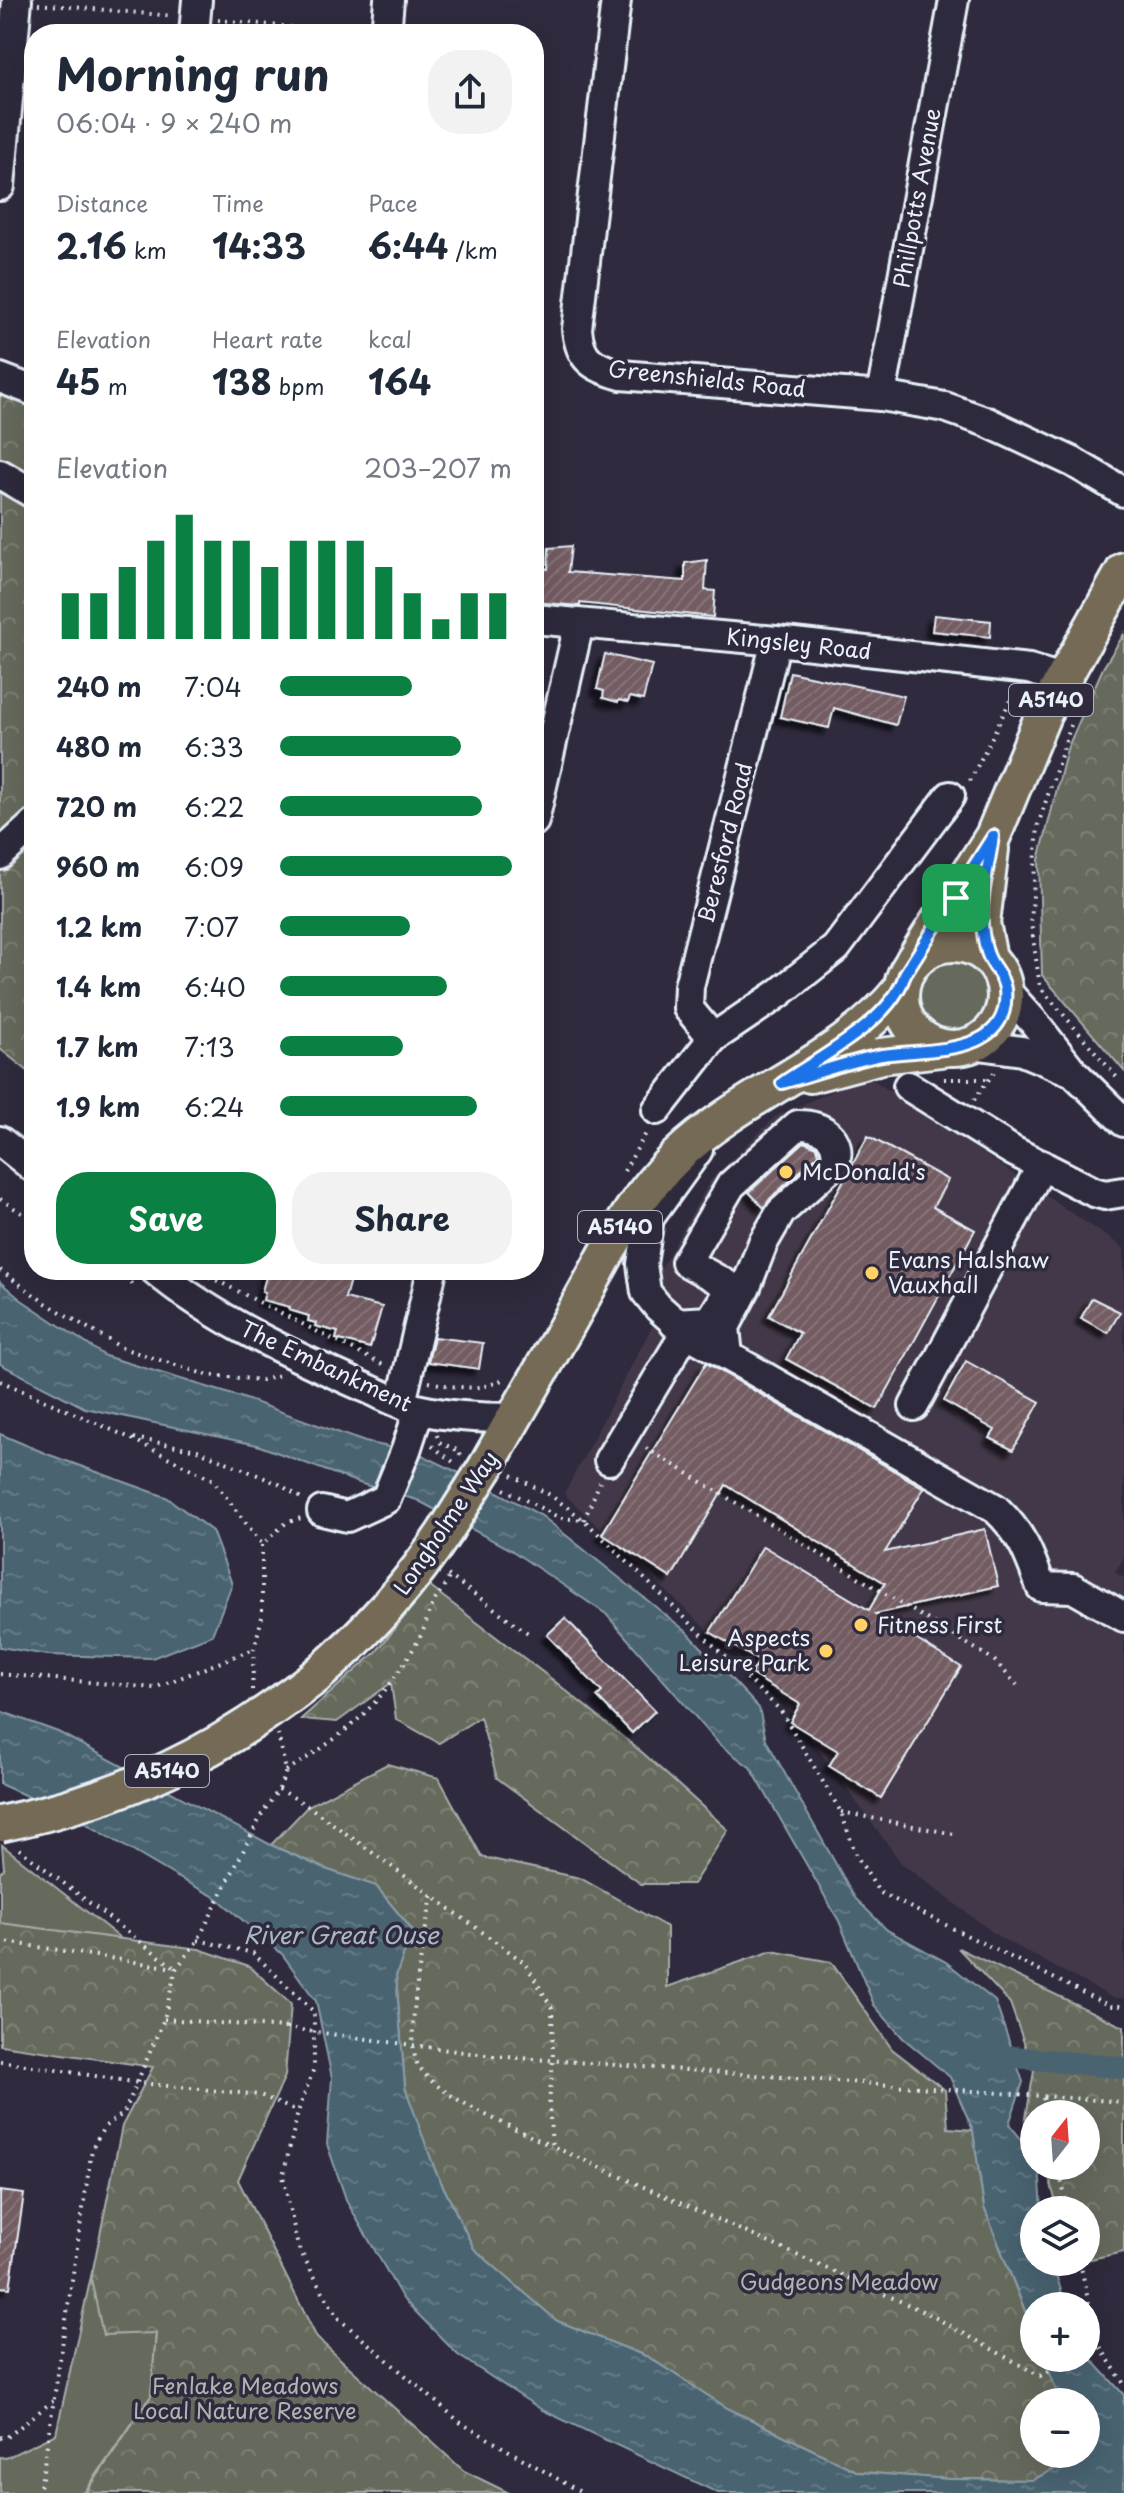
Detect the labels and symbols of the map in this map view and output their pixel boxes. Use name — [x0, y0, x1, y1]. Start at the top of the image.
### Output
street label: Phillpotts Avenue — [883, 105, 948, 290]
street label: Greenshields Road — [607, 351, 808, 404]
street label: Kingsley Road — [725, 618, 873, 667]
road number: A5140 — [1009, 684, 1093, 716]
street label: Beresford Road — [688, 759, 759, 926]
pin — [922, 864, 990, 932]
place label: McDonald's — [802, 1154, 925, 1187]
marker: McDonald's — [777, 1163, 795, 1181]
road number: A5140 — [578, 1211, 662, 1243]
place label: Evans Halshaw Vauxhall — [888, 1242, 1049, 1300]
marker: Evans Halshaw Vauxhall — [863, 1264, 881, 1282]
street label: The Embankment — [235, 1310, 418, 1419]
street label: Longholme Way — [384, 1444, 505, 1601]
place label: Fitness First — [877, 1607, 1002, 1640]
marker: Fitness First — [852, 1616, 870, 1634]
place label: Aspects Leisure Park — [678, 1620, 810, 1678]
marker: Aspects Leisure Park — [817, 1642, 835, 1660]
road number: A5140 — [125, 1755, 209, 1787]
water label: River Great Ouse — [243, 1916, 440, 1952]
north arrow — [1020, 2100, 1100, 2180]
park label: Gudgeons Meadow — [740, 2264, 938, 2297]
park label: Fenlake Meadows Local Nature Reserve — [133, 2368, 357, 2426]

